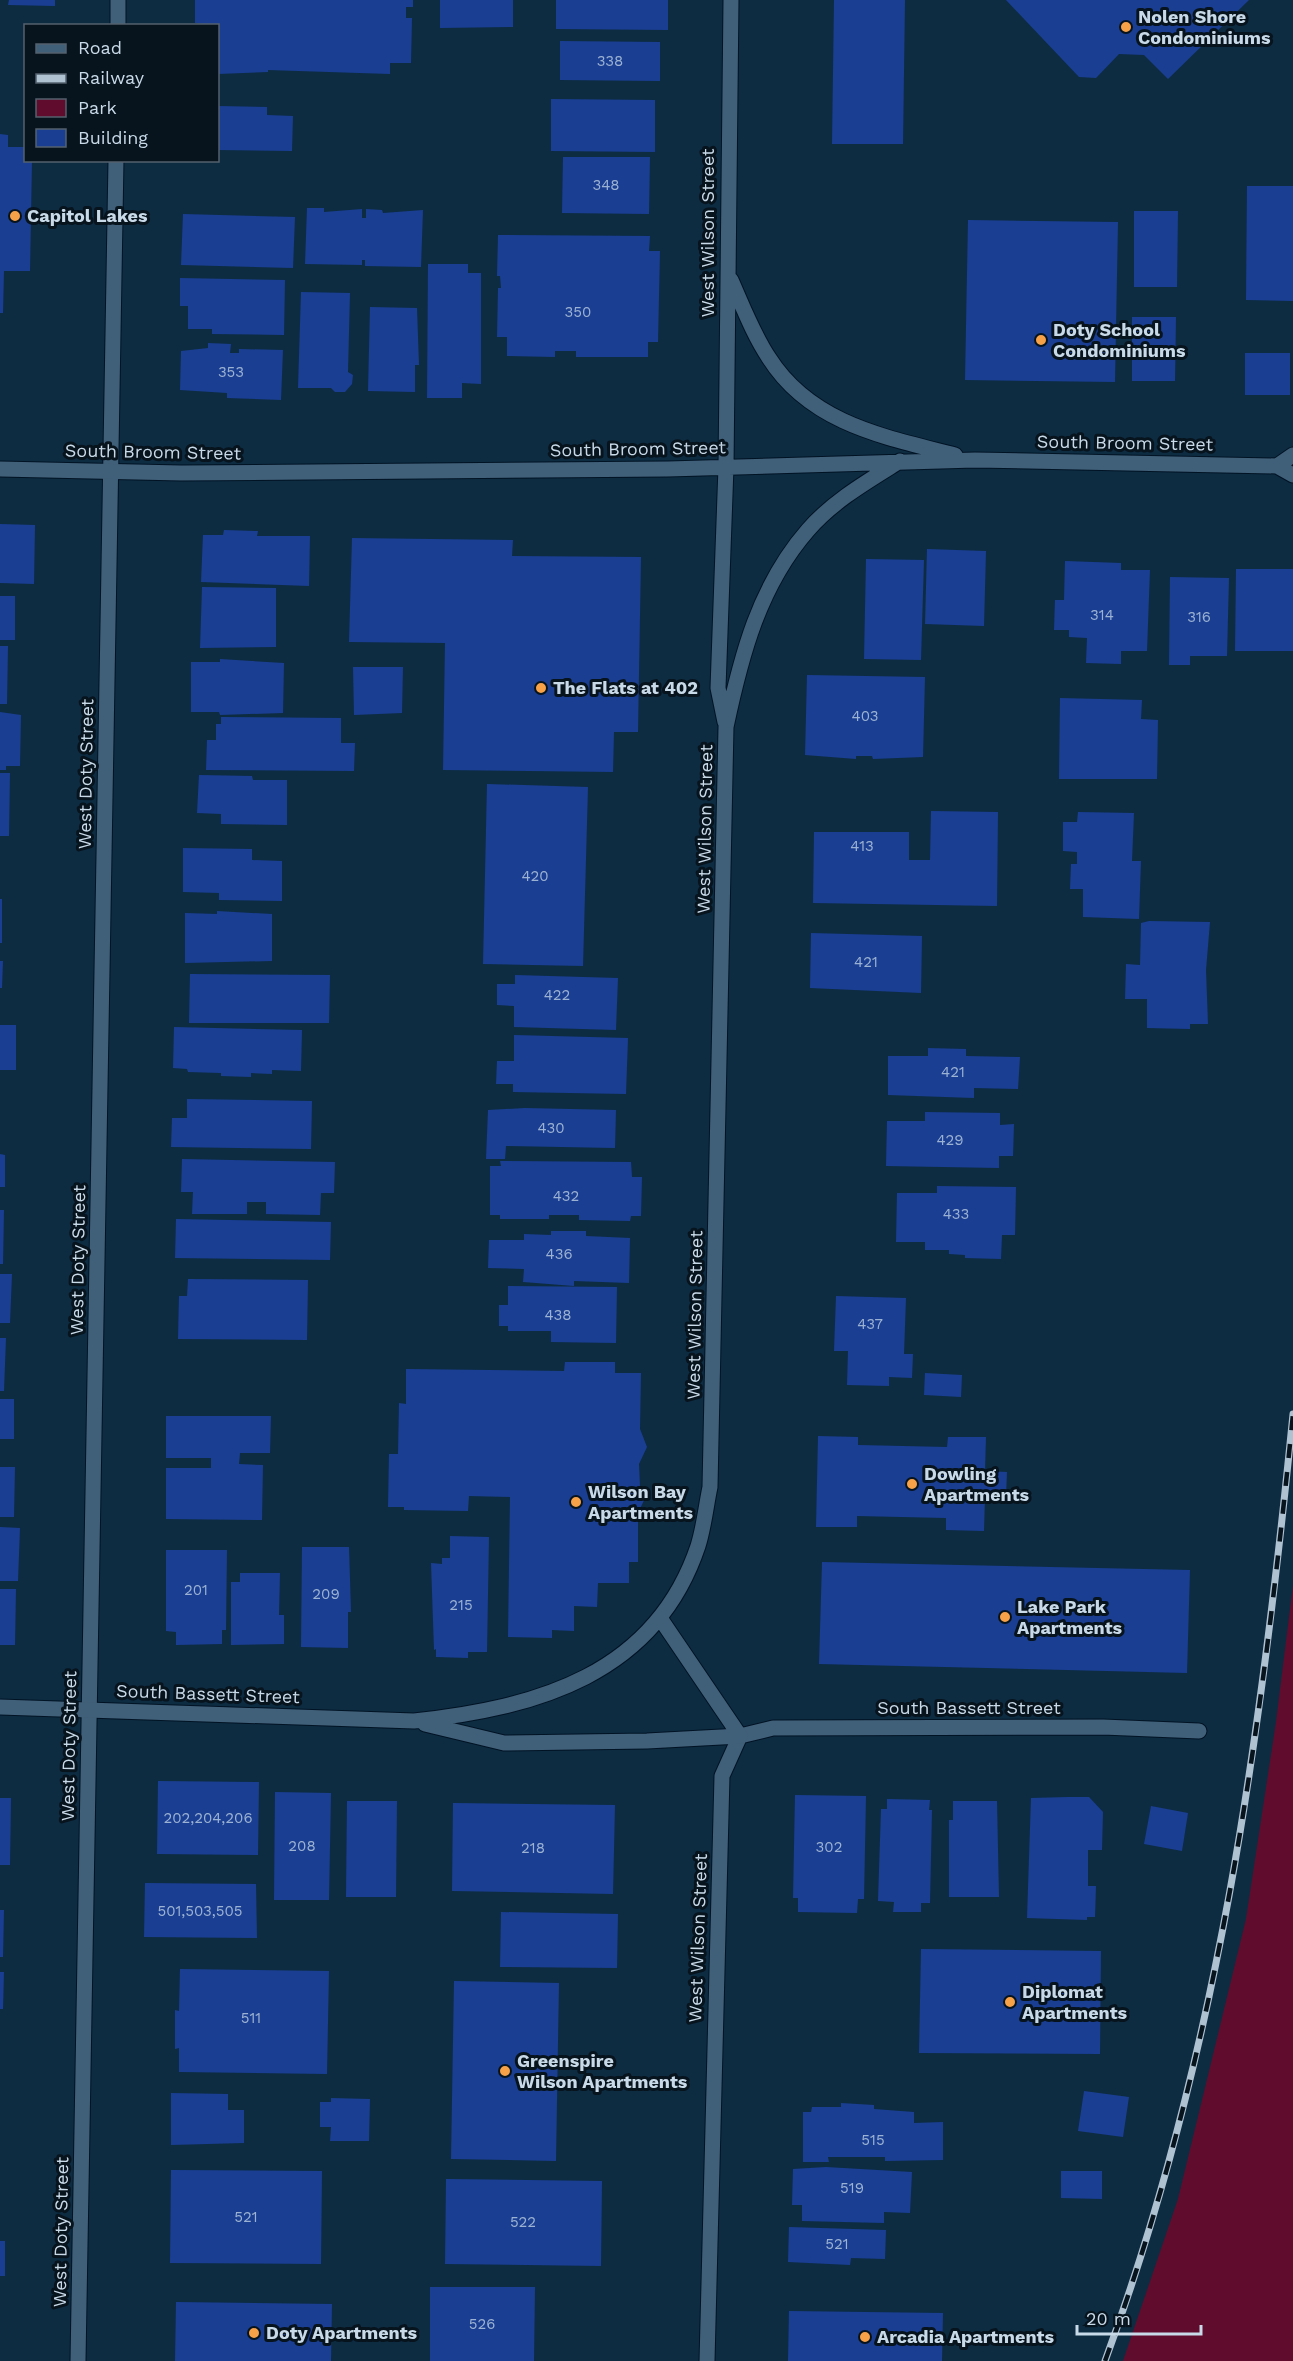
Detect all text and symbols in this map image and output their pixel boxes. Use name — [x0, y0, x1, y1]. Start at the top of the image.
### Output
place label: Nolen Shore Condominiums — [1138, 6, 1271, 48]
marker: Nolen Shore Condominiums — [1119, 20, 1133, 34]
legend — [24, 24, 219, 162]
text: Road — [78, 37, 122, 58]
house number: 338 — [597, 52, 623, 70]
text: Railway — [78, 67, 145, 88]
text: Park — [78, 97, 117, 118]
text: Building — [78, 127, 148, 148]
street label: West Wilson Street — [697, 148, 718, 318]
house number: 348 — [592, 176, 620, 194]
place label: Capitol Lakes — [27, 205, 148, 226]
marker: Capitol Lakes — [8, 209, 22, 223]
house number: 350 — [565, 303, 591, 321]
place label: Doty School Condominiums — [1053, 319, 1186, 361]
marker: Doty School Condominiums — [1034, 333, 1048, 347]
house number: 353 — [218, 363, 244, 381]
street label: South Broom Street — [1037, 430, 1214, 455]
street label: South Broom Street — [550, 436, 727, 461]
street label: South Broom Street — [65, 439, 242, 464]
house number: 314 — [1090, 606, 1114, 624]
house number: 316 — [1187, 608, 1211, 626]
place label: The Flats at 402 — [553, 677, 698, 698]
marker: The Flats at 402 — [534, 681, 548, 695]
street label: West Doty Street — [74, 698, 97, 849]
house number: 403 — [852, 707, 878, 725]
street label: West Wilson Street — [693, 744, 716, 914]
house number: 413 — [850, 837, 874, 855]
house number: 420 — [521, 867, 549, 885]
house number: 421 — [854, 953, 878, 971]
house number: 422 — [544, 986, 570, 1004]
house number: 421 — [941, 1063, 965, 1081]
house number: 430 — [537, 1119, 565, 1137]
house number: 429 — [936, 1131, 964, 1149]
street label: West Doty Street — [66, 1184, 89, 1335]
house number: 432 — [553, 1187, 579, 1205]
house number: 433 — [943, 1205, 969, 1223]
street label: West Wilson Street — [683, 1230, 706, 1400]
house number: 436 — [545, 1245, 573, 1263]
house number: 438 — [544, 1306, 572, 1324]
house number: 437 — [857, 1315, 883, 1333]
place label: Dowling Apartments — [924, 1463, 1030, 1505]
marker: Dowling Apartments — [905, 1477, 919, 1491]
place label: Wilson Bay Apartments — [588, 1481, 694, 1523]
marker: Wilson Bay Apartments — [569, 1495, 583, 1509]
house number: 201 — [184, 1581, 208, 1599]
house number: 209 — [312, 1585, 340, 1603]
house number: 215 — [449, 1596, 473, 1614]
place label: Lake Park Apartments — [1017, 1596, 1123, 1638]
marker: Lake Park Apartments — [998, 1610, 1012, 1624]
street label: West Doty Street — [57, 1670, 80, 1821]
street label: South Bassett Street — [116, 1680, 301, 1707]
street label: South Bassett Street — [877, 1697, 1061, 1718]
house number: 202,204,206 — [163, 1809, 253, 1827]
house number: 208 — [288, 1837, 316, 1855]
house number: 302 — [816, 1838, 842, 1856]
house number: 218 — [521, 1839, 545, 1857]
street label: West Wilson Street — [684, 1853, 711, 2023]
house number: 501,503,505 — [157, 1902, 243, 1920]
place label: Diplomat Apartments — [1022, 1981, 1128, 2023]
marker: Diplomat Apartments — [1003, 1995, 1017, 2009]
house number: 511 — [241, 2009, 261, 2027]
place label: Greenspire Wilson Apartments — [517, 2050, 688, 2092]
marker: Greenspire Wilson Apartments — [498, 2064, 512, 2078]
house number: 515 — [861, 2131, 885, 2149]
street label: West Doty Street — [49, 2156, 72, 2307]
house number: 519 — [840, 2179, 864, 2197]
house number: 521 — [234, 2208, 258, 2226]
house number: 522 — [510, 2213, 536, 2231]
house number: 521 — [825, 2235, 849, 2253]
scale bar — [1077, 2298, 1202, 2336]
text: 20 m — [1086, 2308, 1131, 2329]
house number: 526 — [469, 2315, 495, 2333]
place label: Doty Apartments — [266, 2322, 418, 2343]
marker: Doty Apartments — [247, 2326, 261, 2340]
place label: Arcadia Apartments — [877, 2326, 1054, 2347]
marker: Arcadia Apartments — [858, 2330, 872, 2344]

